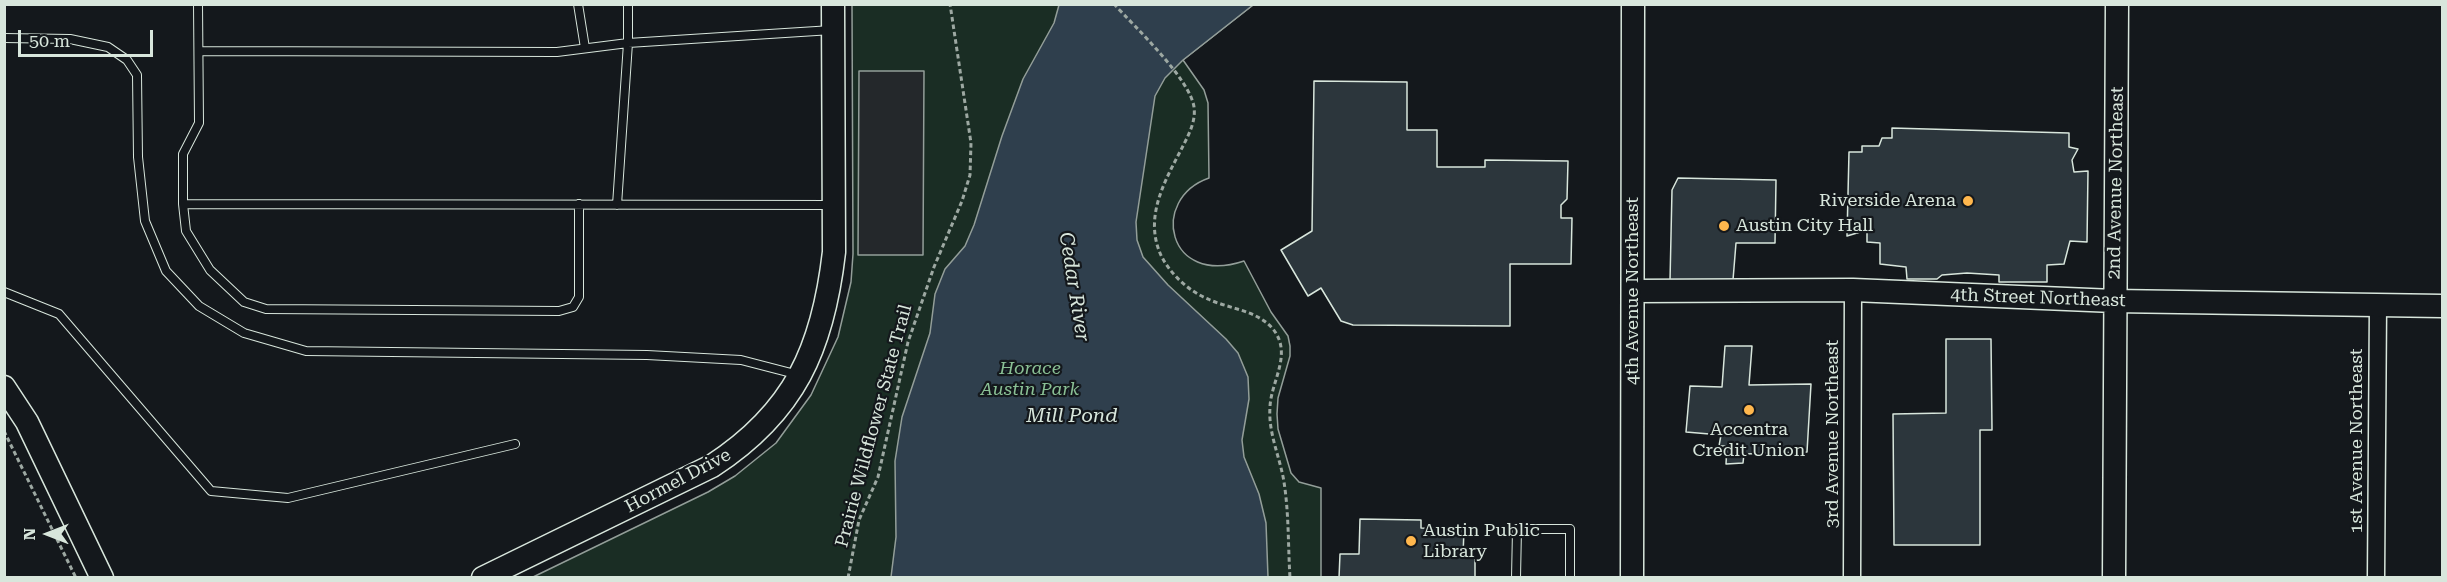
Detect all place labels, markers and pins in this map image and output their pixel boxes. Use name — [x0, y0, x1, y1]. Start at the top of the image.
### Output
place label: Riverside Arena — [1819, 190, 1956, 212]
marker: Riverside Arena — [1961, 194, 1975, 208]
place label: Austin City Hall — [1736, 215, 1873, 237]
marker: Austin City Hall — [1717, 219, 1731, 233]
marker: Accentra Credit Union — [1742, 403, 1756, 417]
place label: Accentra Credit Union — [1693, 419, 1805, 462]
place label: Austin Public Library — [1423, 520, 1540, 562]
marker: Austin Public Library — [1404, 534, 1418, 548]

